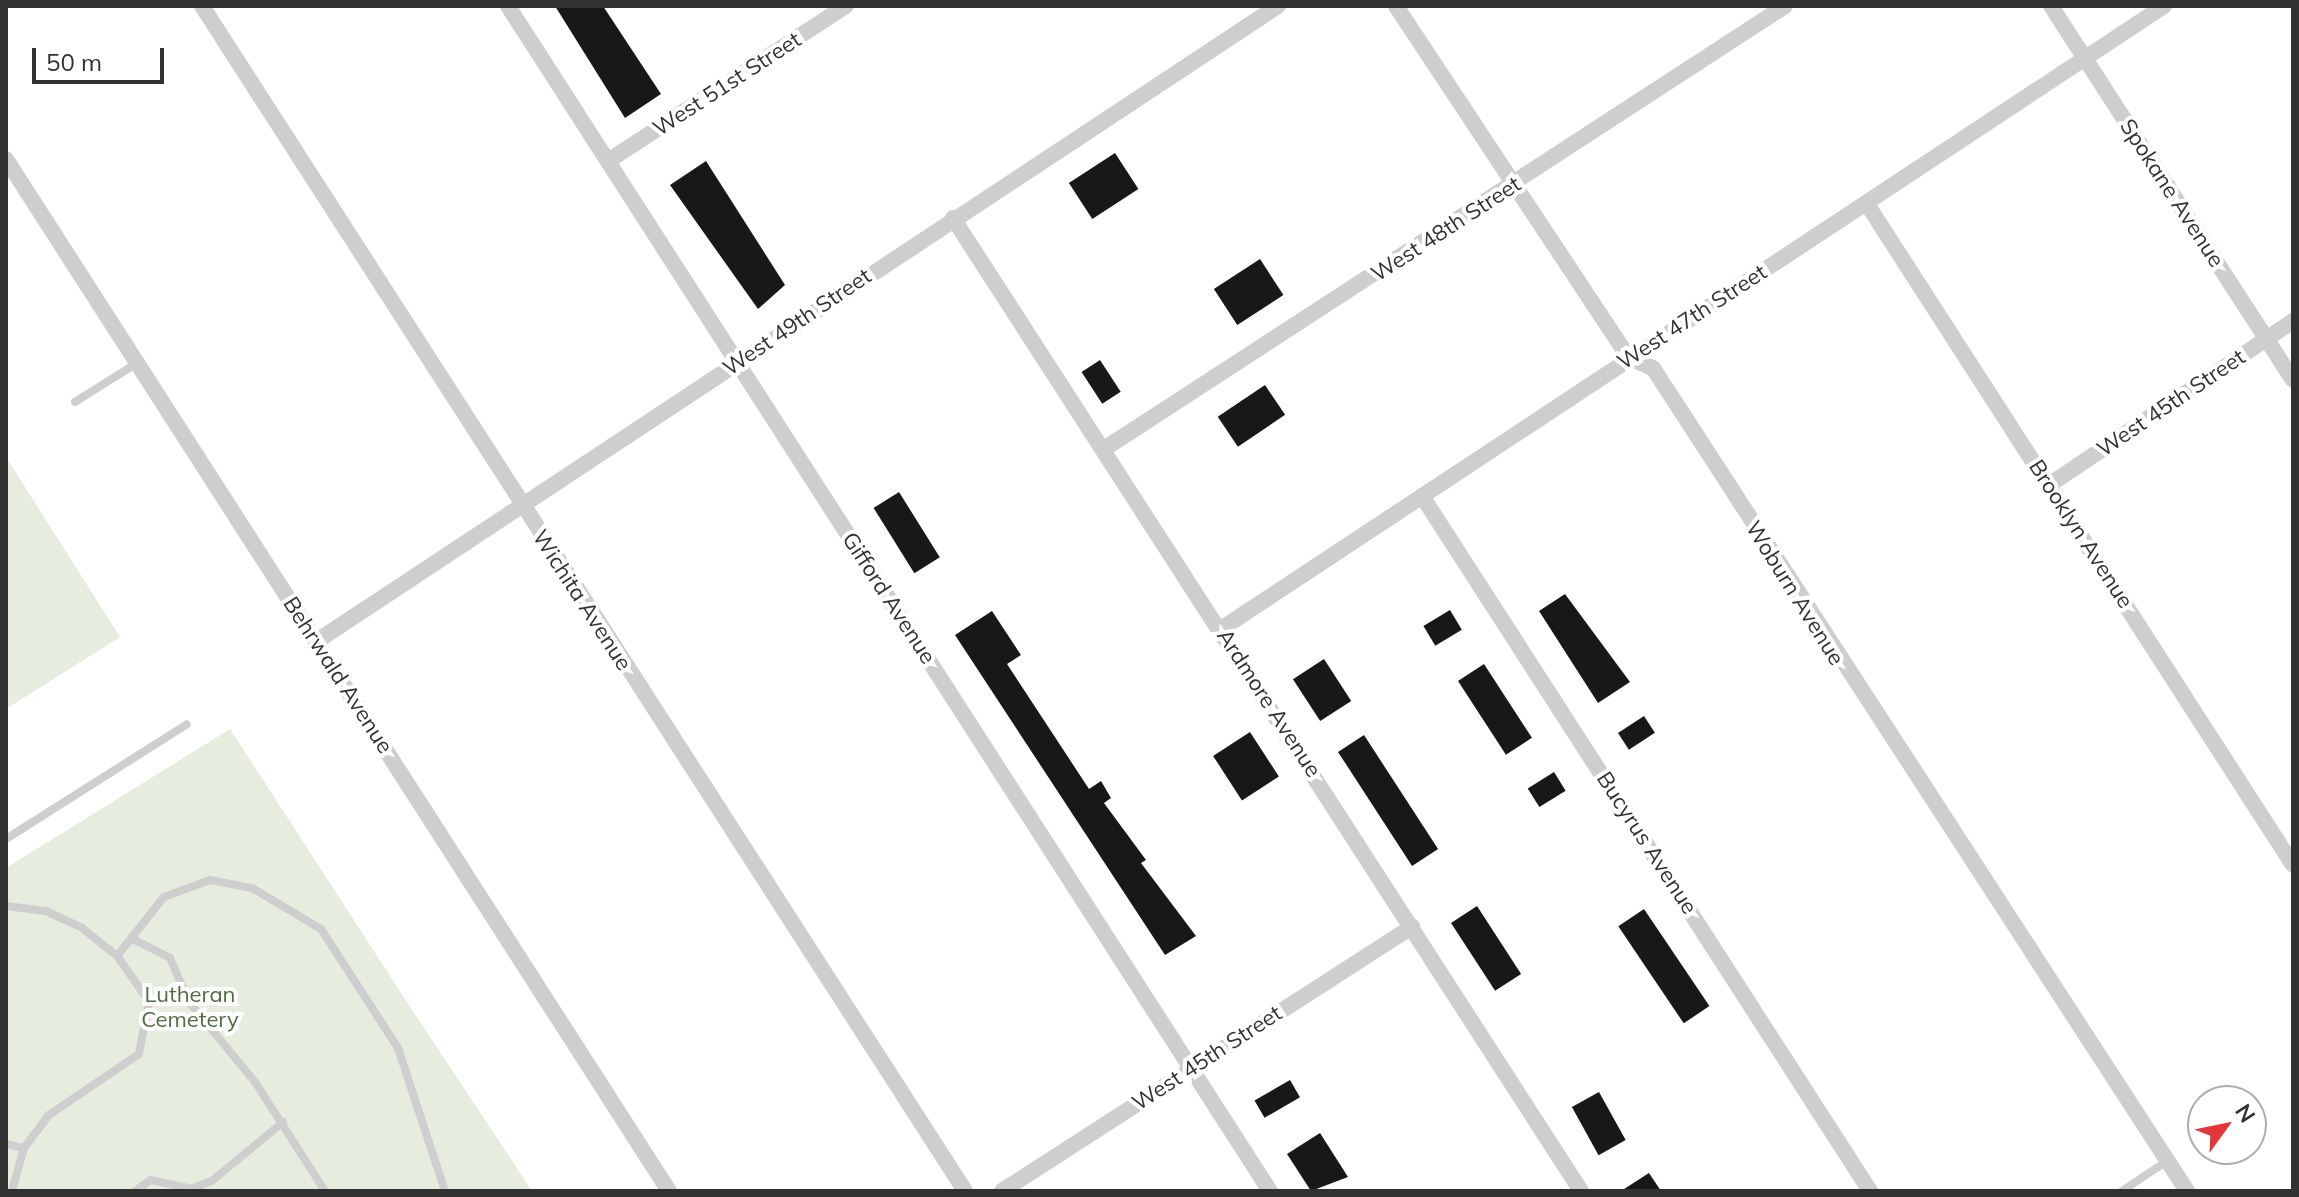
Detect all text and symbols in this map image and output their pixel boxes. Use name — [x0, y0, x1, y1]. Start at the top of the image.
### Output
street label: West 51st Street — [648, 26, 806, 142]
scale bar — [36, 32, 168, 82]
text: 50 m — [46, 47, 102, 77]
street label: Spokane Avenue — [2114, 114, 2230, 272]
street label: West 48th Street — [1366, 171, 1526, 287]
street label: West 47th Street — [1612, 259, 1772, 375]
street label: West 49th Street — [718, 263, 876, 381]
street label: West 45th Street — [2092, 344, 2250, 462]
street label: Brooklyn Avenue — [2023, 455, 2139, 613]
street label: Woburn Avenue — [1740, 516, 1850, 670]
street label: Wichita Avenue — [527, 525, 637, 675]
street label: Gifford Avenue — [837, 527, 941, 669]
street label: Behrwald Avenue — [278, 592, 398, 758]
street label: Ardmore Avenue — [1211, 624, 1327, 782]
street label: Bucyrus Avenue — [1591, 767, 1703, 919]
park label: Lutheran Cemetery — [141, 981, 239, 1032]
street label: West 45th Street — [1127, 1000, 1287, 1116]
north arrow — [2187, 1085, 2267, 1165]
text: N — [2229, 1098, 2262, 1128]

